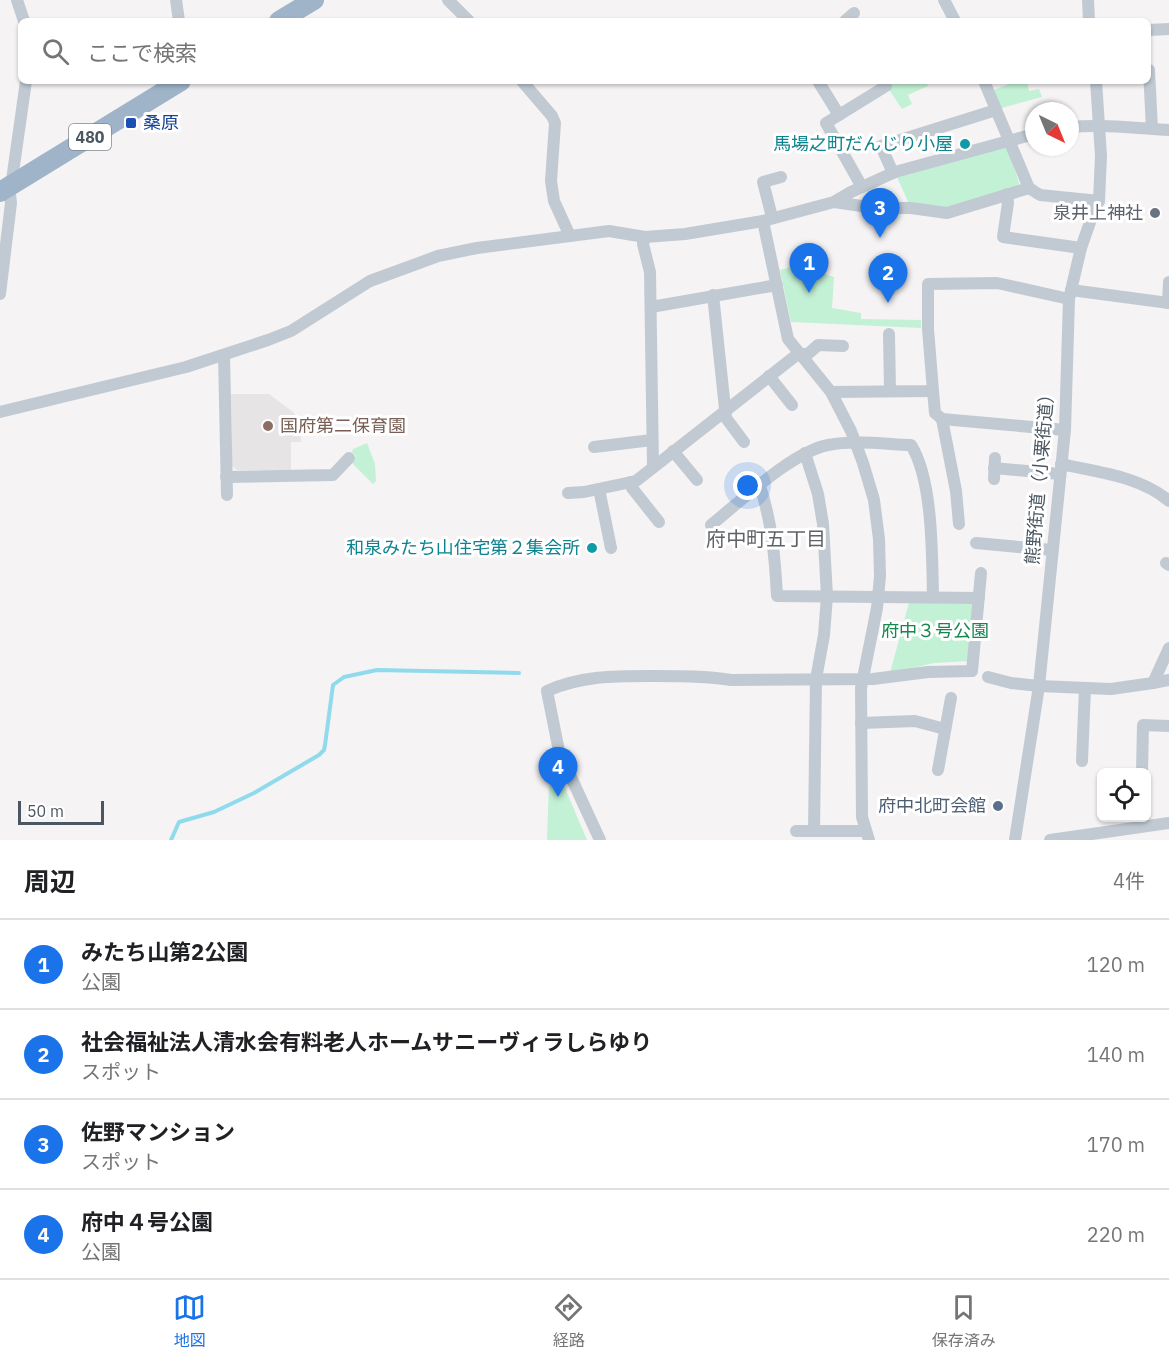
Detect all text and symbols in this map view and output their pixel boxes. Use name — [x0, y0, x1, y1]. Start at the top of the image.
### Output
search box — [18, 18, 1151, 84]
icon: search — [39, 35, 72, 68]
text: ここで検索 — [87, 38, 197, 67]
north arrow — [1025, 102, 1079, 156]
place label: 桑原 — [143, 111, 179, 134]
marker: 桑原 — [124, 116, 138, 130]
road number: 480 — [69, 124, 111, 150]
place label: 馬場之町だんじり小屋 — [773, 132, 953, 155]
marker: 馬場之町だんじり小屋 — [958, 137, 972, 151]
pin: 3 — [860, 188, 900, 238]
place label: 泉井上神社 — [1053, 201, 1143, 224]
marker: 泉井上神社 — [1148, 206, 1162, 220]
pin: 1 — [790, 244, 828, 293]
pin: 2 — [868, 254, 908, 303]
street label: 熊野街道（小栗街道） — [1020, 384, 1059, 566]
place label: 国府第二保育園 — [280, 414, 406, 437]
marker: 国府第二保育園 — [261, 419, 275, 433]
your location — [733, 471, 762, 500]
district label: 府中町五丁目 — [706, 525, 826, 552]
place label: 和泉みたち山住宅第２集会所 — [346, 536, 580, 559]
marker: 和泉みたち山住宅第２集会所 — [585, 541, 599, 555]
park label: 府中３号公園 — [881, 619, 989, 642]
pin: 4 — [538, 748, 578, 797]
map controls — [1097, 768, 1151, 822]
button: locate — [1097, 768, 1151, 822]
place label: 府中北町会館 — [878, 794, 986, 817]
scale bar — [18, 798, 104, 826]
marker: 府中北町会館 — [991, 799, 1005, 813]
text: 50 m — [27, 801, 64, 821]
text: 周辺 — [24, 864, 76, 898]
text: 4件 — [1113, 867, 1145, 894]
text: みたち山第2公園 — [81, 937, 248, 966]
text: 1 — [38, 951, 50, 978]
text: 120 m — [1087, 951, 1145, 978]
text: 公園 — [81, 968, 121, 995]
text: 社会福祉法人清水会有料老人ホームサニーヴィラしらゆり — [81, 1027, 652, 1056]
text: 2 — [38, 1041, 50, 1068]
text: 140 m — [1087, 1041, 1145, 1068]
text: スポット — [81, 1058, 161, 1085]
text: 佐野マンション — [81, 1117, 235, 1146]
text: 3 — [38, 1131, 50, 1158]
text: 170 m — [1087, 1131, 1145, 1158]
text: スポット — [81, 1148, 161, 1175]
text: 府中４号公園 — [81, 1207, 213, 1236]
text: 4 — [38, 1221, 50, 1248]
text: 220 m — [1087, 1221, 1145, 1248]
text: 公園 — [81, 1238, 121, 1265]
tab: 地図 — [173, 1291, 206, 1351]
tab: 経路 — [552, 1291, 585, 1351]
tab: 保存済み — [932, 1291, 996, 1351]

